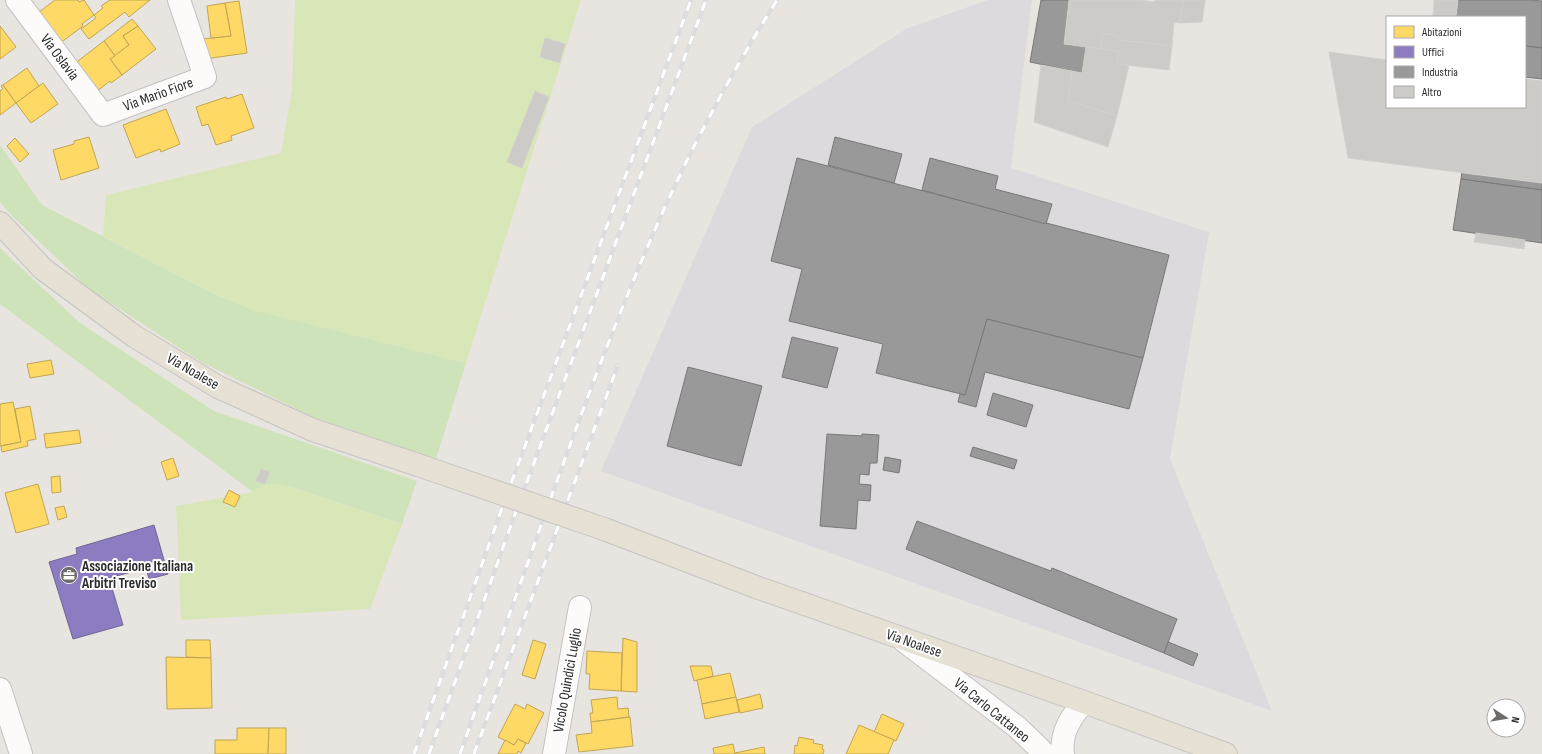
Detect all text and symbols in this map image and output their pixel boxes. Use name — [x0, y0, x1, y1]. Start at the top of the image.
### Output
legend — [1386, 16, 1526, 108]
text: Abitazioni — [1421, 25, 1462, 40]
street label: Via Oslavia — [36, 30, 83, 84]
text: Uffici — [1422, 45, 1444, 60]
text: Industria — [1422, 65, 1458, 80]
street label: Via Mario Fiore — [121, 73, 196, 116]
text: Altro — [1421, 85, 1441, 100]
street label: Via Noalese — [163, 349, 222, 394]
place label: Associazione Italiana Arbitri Treviso — [81, 557, 193, 593]
office icon: Associazione Italiana Arbitri Treviso — [59, 565, 79, 585]
street label: Via Noalese — [884, 625, 944, 662]
street label: Vicolo Quindici Luglio — [549, 626, 586, 734]
street label: Via Carlo Cattaneo — [950, 674, 1034, 747]
north arrow — [1486, 698, 1526, 738]
text: N — [1508, 716, 1522, 724]

